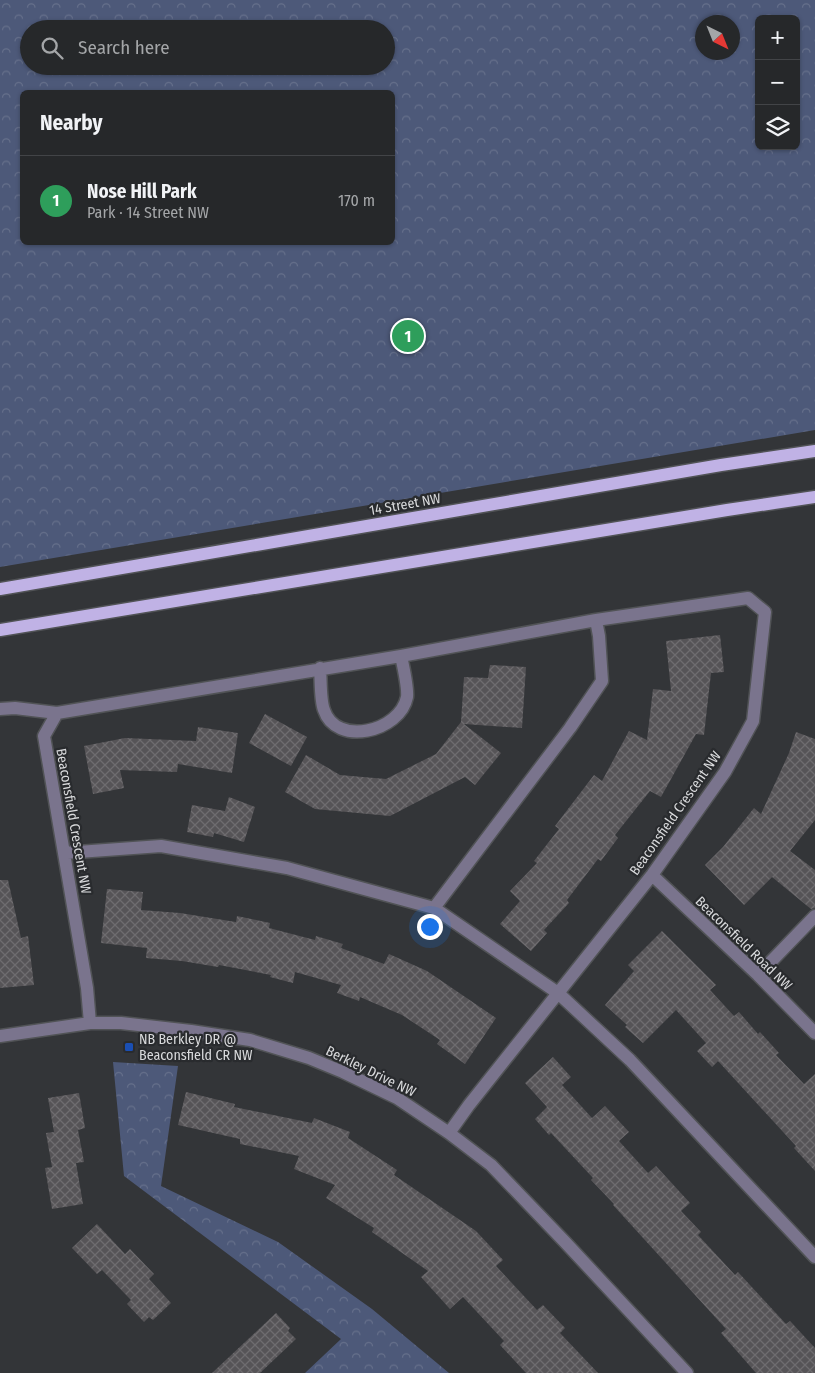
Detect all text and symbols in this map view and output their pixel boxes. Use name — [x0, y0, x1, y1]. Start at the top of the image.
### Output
north arrow — [695, 15, 740, 60]
map controls — [755, 15, 800, 150]
button: + — [755, 15, 800, 60]
search box — [20, 20, 395, 75]
icon: search — [38, 34, 66, 62]
text: Search here — [78, 36, 170, 59]
button: − — [755, 60, 800, 105]
button: layers — [755, 105, 800, 150]
text: Nearby — [40, 110, 102, 136]
text: Nose Hill Park — [87, 180, 197, 203]
text: 1 — [53, 191, 59, 210]
text: 170 m — [338, 191, 375, 210]
text: Park · 14 Street NW — [87, 203, 209, 222]
pin: 1 — [392, 317, 424, 355]
street label: 14 Street NW — [368, 490, 443, 519]
street label: Beaconsfield Crescent NW — [52, 747, 95, 896]
street label: Beaconsfield Crescent NW — [626, 748, 725, 879]
street label: Beaconsfield Road NW — [692, 893, 796, 994]
your location — [417, 914, 443, 940]
place label: NB Berkley DR @ Beaconsfield CR NW — [139, 1031, 253, 1064]
marker: NB Berkley DR @ Beaconsfield CR NW — [123, 1041, 135, 1053]
street label: Berkley Drive NW — [323, 1042, 419, 1101]

